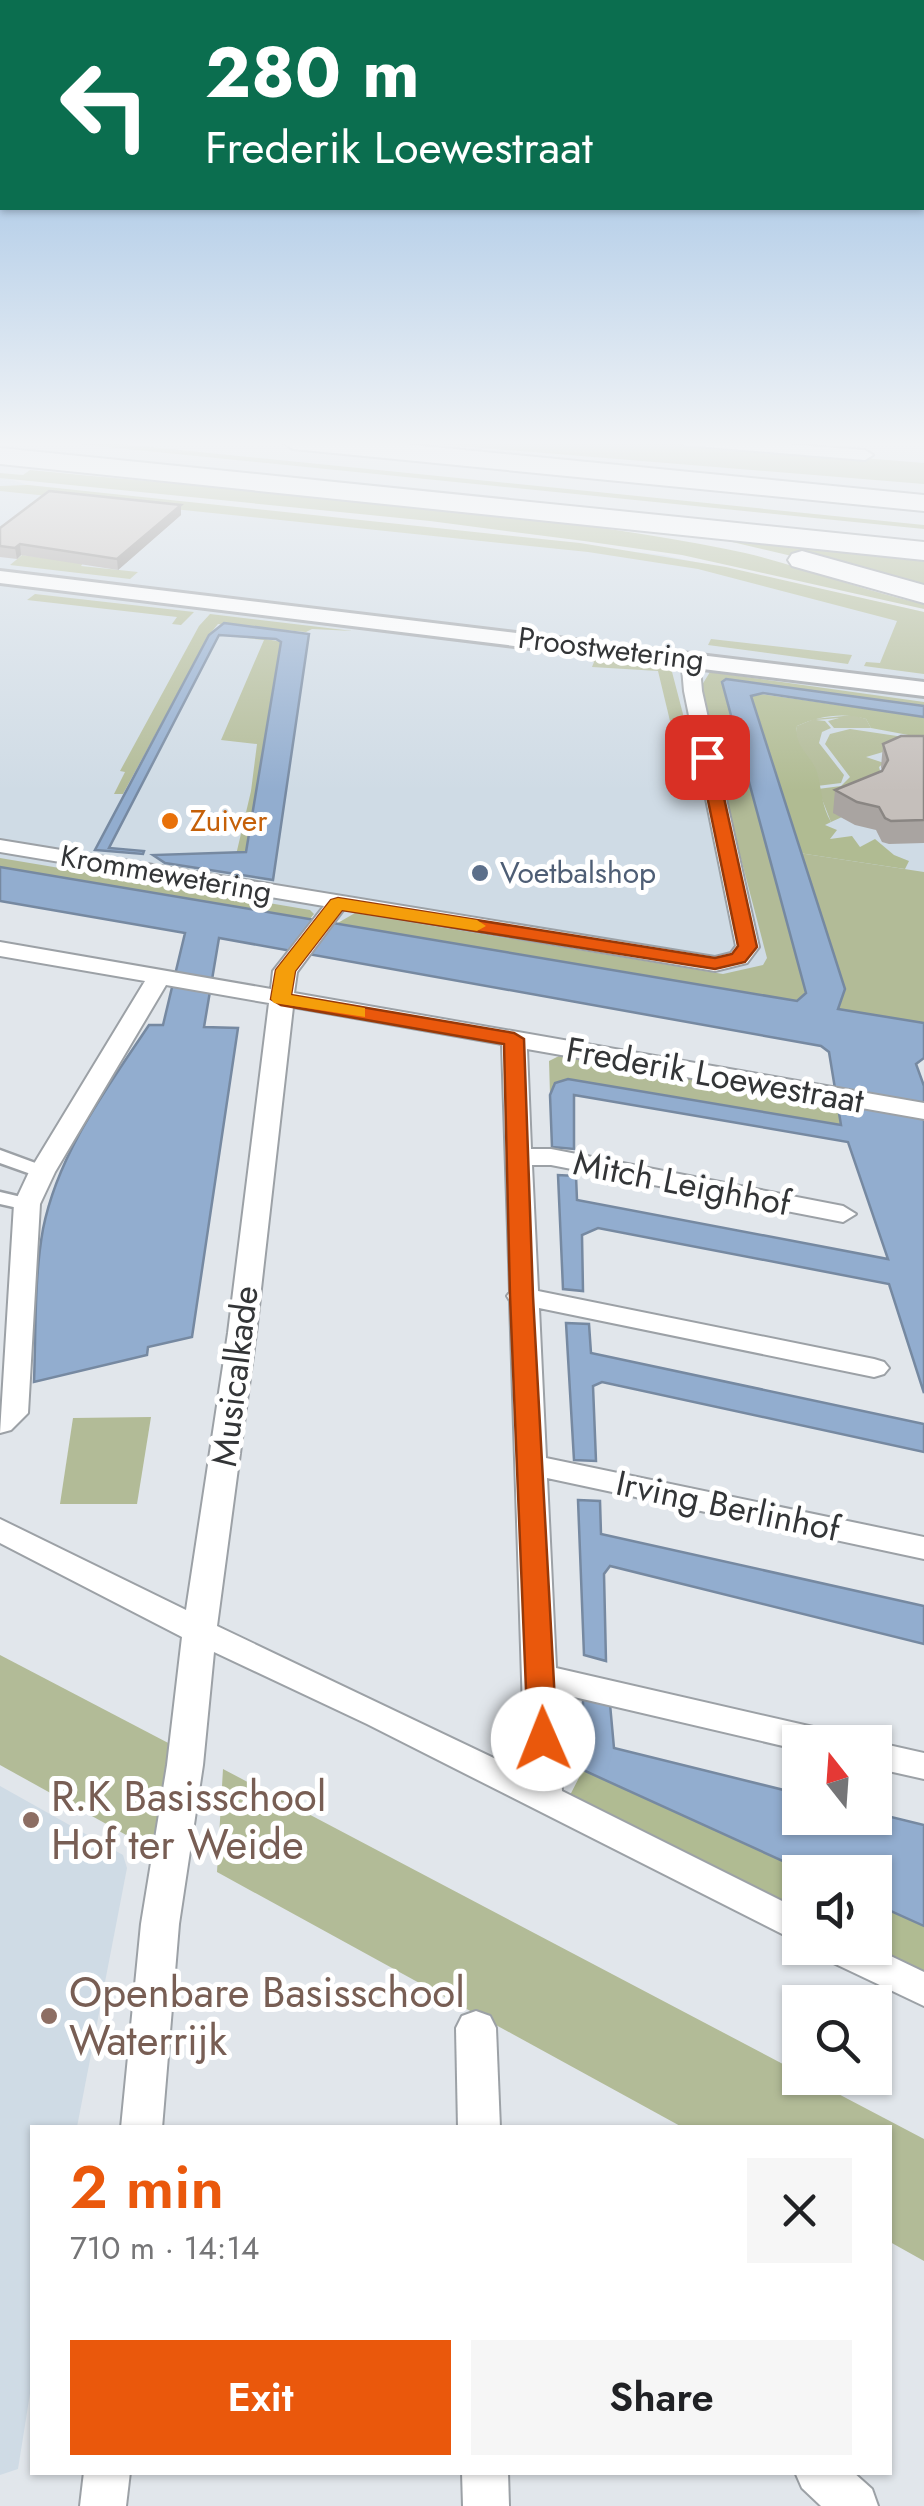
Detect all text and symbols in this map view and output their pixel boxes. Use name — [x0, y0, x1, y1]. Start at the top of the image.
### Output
text: 280 m — [205, 22, 420, 123]
icon: left — [40, 40, 170, 170]
text: Frederik Loewestraat — [205, 115, 593, 180]
street label: Proostwetering — [516, 616, 706, 681]
pin — [665, 715, 750, 800]
icon: arrive — [680, 730, 735, 785]
place label: Zuiver — [190, 799, 268, 842]
marker: Zuiver — [159, 810, 181, 832]
street label: Krommewetering — [57, 834, 275, 913]
place label: Voetbalshop — [500, 851, 656, 894]
marker: Voetbalshop — [469, 862, 491, 884]
street label: Frederik Loewestraat — [562, 1024, 868, 1126]
street label: Mitch Leighhof — [569, 1137, 796, 1229]
street label: Musicalkade — [199, 1283, 271, 1469]
street label: Irving Berlinhof — [612, 1458, 845, 1554]
position arrow — [491, 1687, 595, 1791]
north arrow — [782, 1725, 892, 1835]
map controls — [782, 1725, 892, 2095]
place label: R.K Basisschool Hof ter Weide — [51, 1766, 326, 1875]
marker: R.K Basisschool Hof ter Weide — [20, 1809, 42, 1831]
button: sound — [782, 1855, 892, 1965]
place label: Openbare Basisschool Waterrijk — [69, 1962, 465, 2071]
button: search — [782, 1985, 892, 2095]
marker: Openbare Basisschool Waterrijk — [38, 2005, 60, 2027]
text: 2 min — [70, 2144, 224, 2231]
button: close — [747, 2158, 852, 2263]
text: 710 m · 14:14 — [70, 2225, 259, 2271]
button: Exit — [70, 2340, 451, 2455]
button: Share — [471, 2340, 852, 2455]

